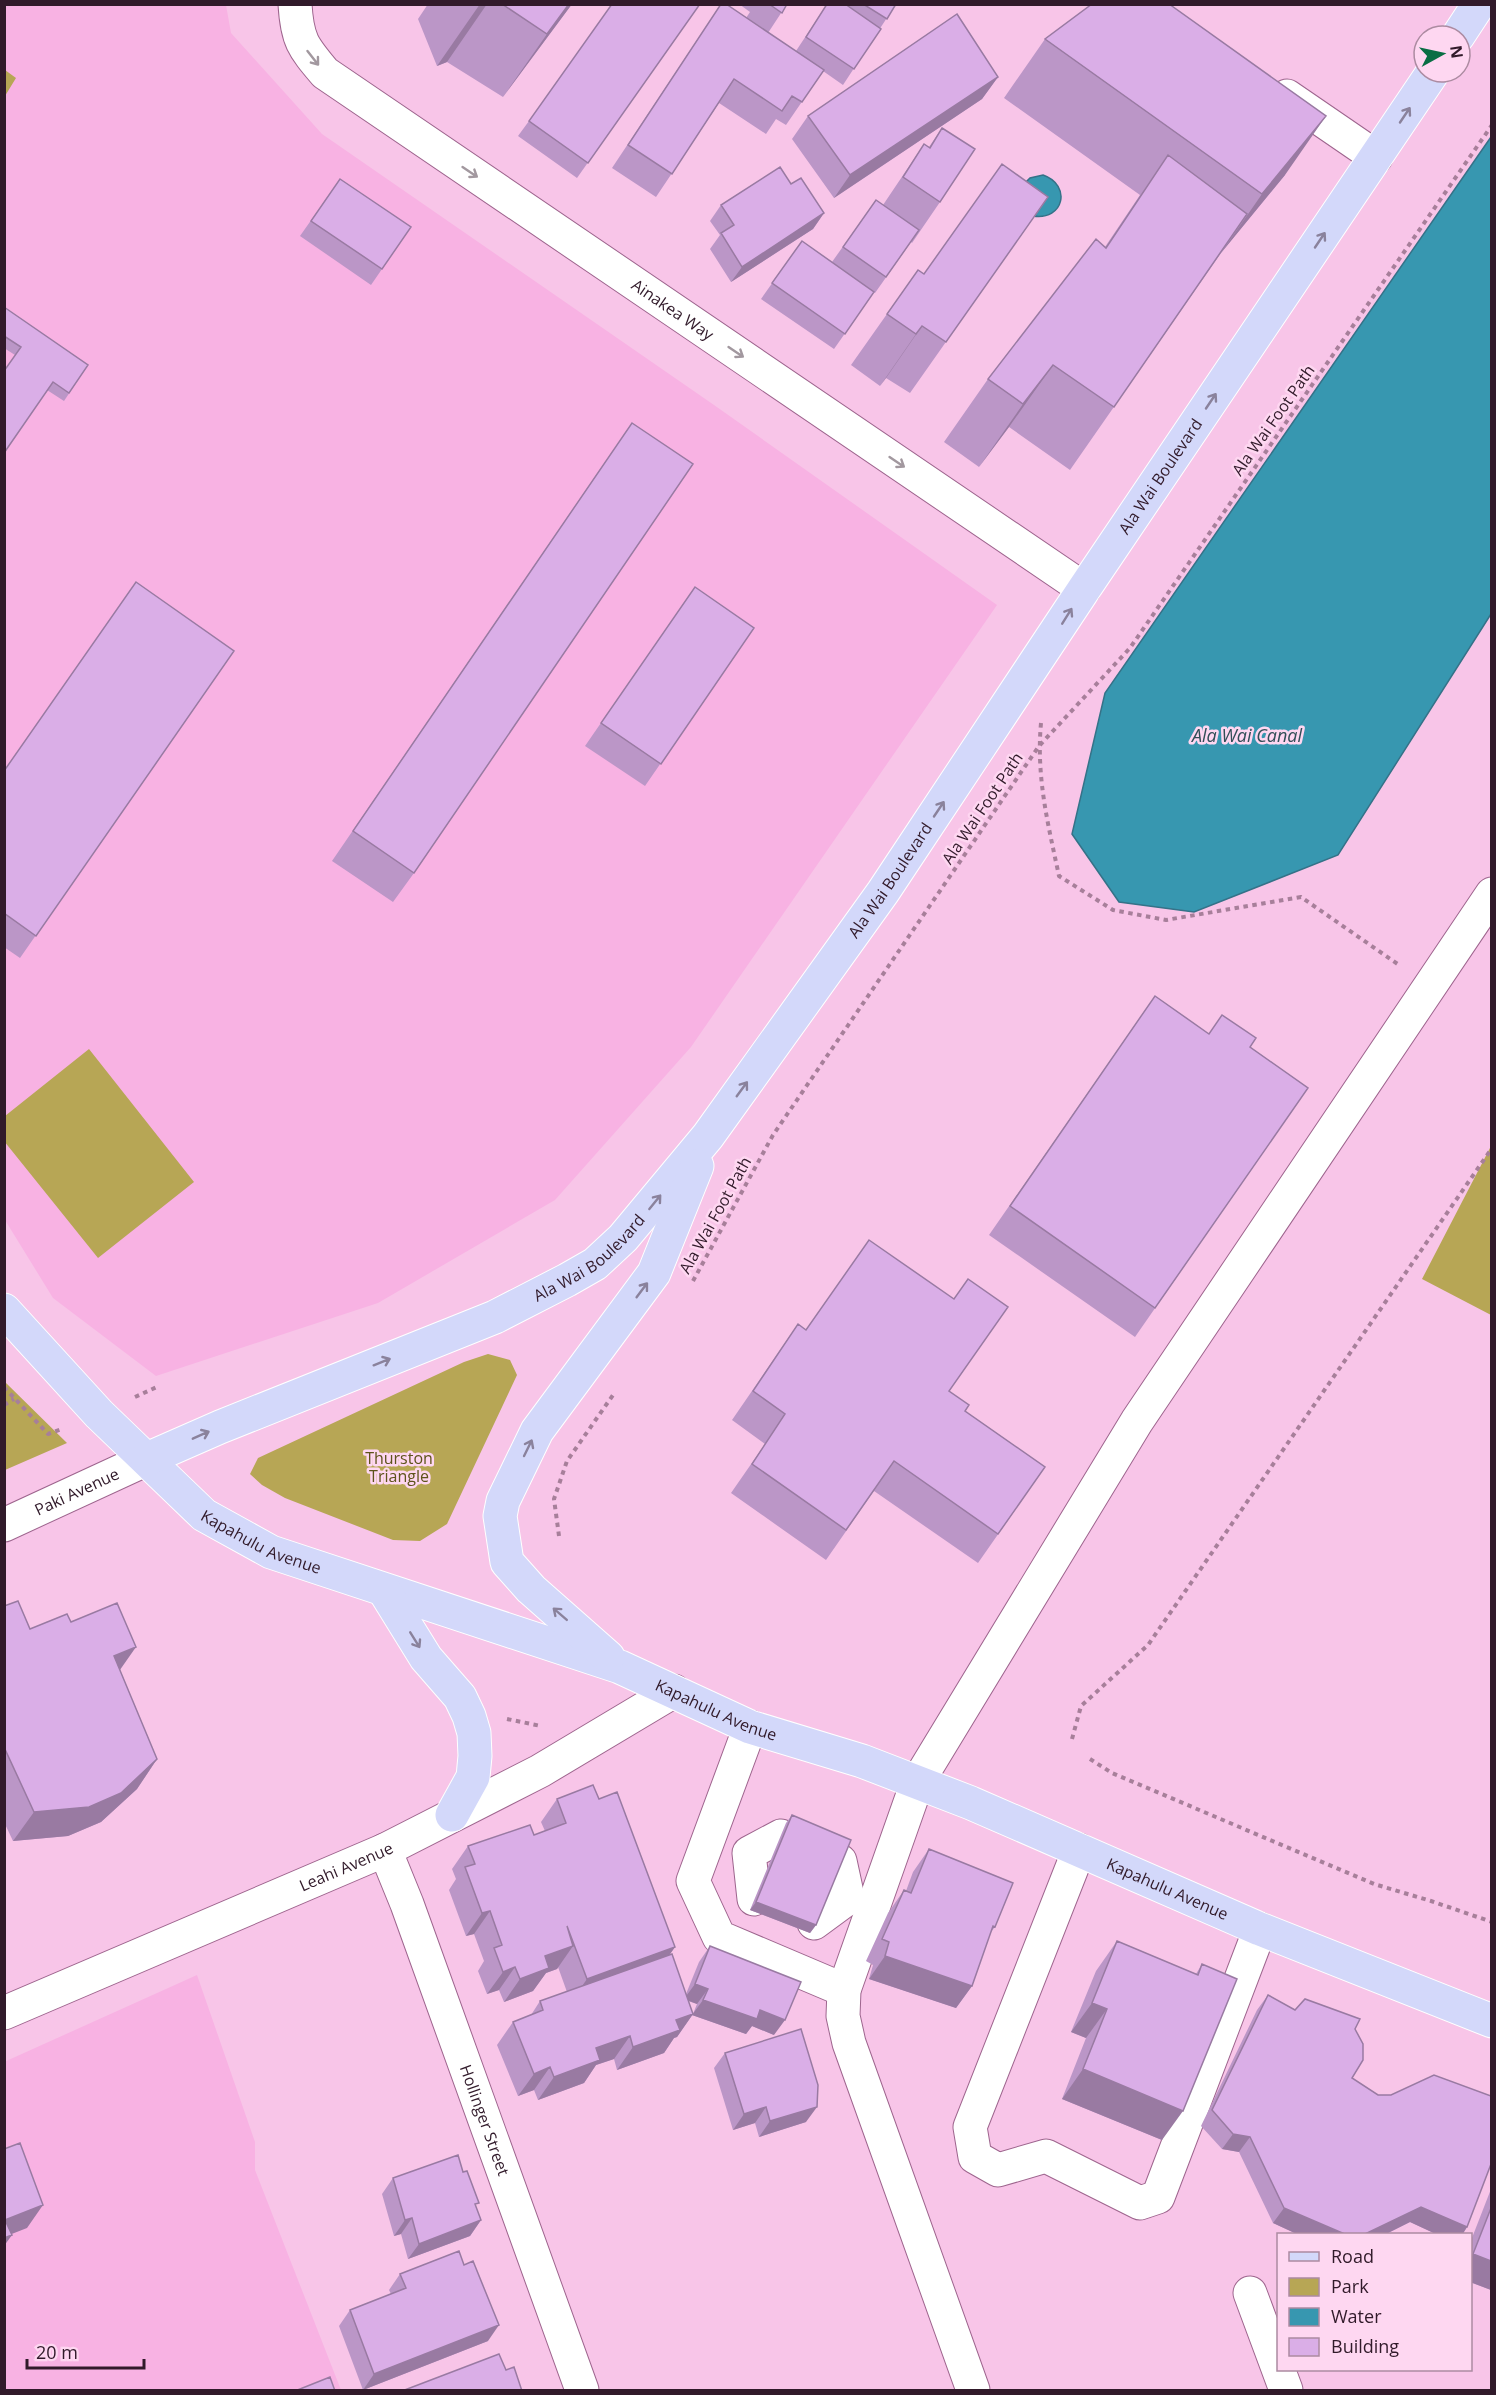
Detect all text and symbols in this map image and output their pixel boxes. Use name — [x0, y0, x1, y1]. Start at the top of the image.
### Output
north arrow — [1412, 24, 1472, 84]
text: N — [1445, 44, 1469, 60]
one-way arrow — [306, 50, 319, 66]
one-way arrow — [1398, 106, 1411, 123]
one-way arrow — [462, 166, 478, 178]
one-way arrow — [1314, 232, 1326, 249]
street label: Ainakea Way — [627, 274, 719, 346]
one-way arrow — [727, 346, 743, 358]
street label: Ala Wai Foot Path — [1227, 360, 1319, 480]
one-way arrow — [1205, 394, 1217, 410]
street label: Ala Wai Boulevard — [1113, 414, 1207, 538]
one-way arrow — [888, 456, 905, 468]
one-way arrow — [1061, 608, 1073, 625]
water label: Ala Wai Canal — [1190, 723, 1302, 747]
street label: Ala Wai Foot Path — [936, 748, 1028, 868]
one-way arrow — [933, 801, 945, 817]
street label: Ala Wai Boulevard — [843, 818, 937, 942]
one-way arrow — [736, 1081, 749, 1097]
street label: Ala Wai Foot Path — [674, 1153, 756, 1277]
one-way arrow — [648, 1195, 661, 1211]
street label: Ala Wai Boulevard — [530, 1209, 650, 1306]
one-way arrow — [635, 1282, 648, 1298]
one-way arrow — [372, 1356, 390, 1367]
one-way arrow — [191, 1429, 209, 1440]
one-way arrow — [523, 1440, 535, 1458]
park label: Thurston Triangle — [365, 1447, 433, 1487]
street label: Paki Avenue — [31, 1462, 123, 1520]
street label: Kapahulu Avenue — [197, 1504, 324, 1579]
one-way arrow — [553, 1607, 568, 1621]
one-way arrow — [409, 1631, 422, 1648]
street label: Kapahulu Avenue — [652, 1674, 780, 1746]
street label: Leahi Avenue — [296, 1837, 397, 1896]
street label: Kapahulu Avenue — [1103, 1852, 1232, 1925]
street label: Hollinger Street — [455, 2062, 515, 2179]
legend — [1277, 2233, 1472, 2371]
text: Road — [1331, 2244, 1374, 2268]
text: Park — [1331, 2274, 1369, 2298]
text: Water — [1331, 2304, 1382, 2328]
scale bar — [27, 2332, 144, 2370]
text: Building — [1331, 2334, 1399, 2358]
text: 20 m — [36, 2340, 78, 2364]

